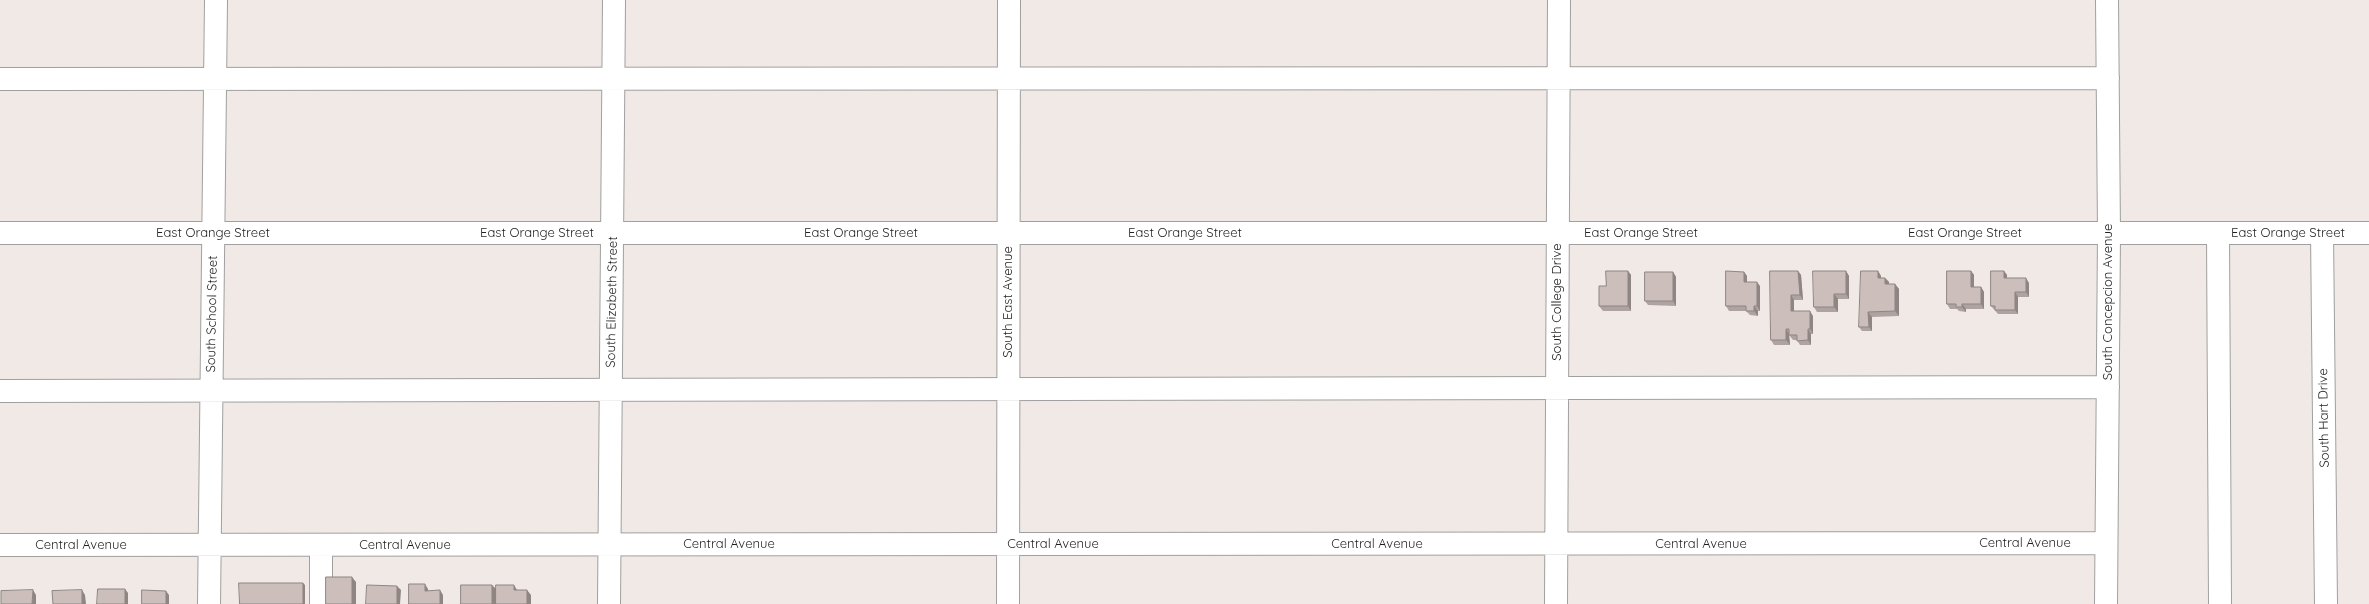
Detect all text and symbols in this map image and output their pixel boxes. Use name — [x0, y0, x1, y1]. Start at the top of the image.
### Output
street label: South Concepcion Avenue — [2100, 224, 2116, 380]
street label: East Orange Street — [156, 225, 270, 241]
street label: East Orange Street — [480, 225, 594, 241]
street label: East Orange Street — [804, 225, 918, 241]
street label: East Orange Street — [1128, 225, 1242, 241]
street label: East Orange Street — [1584, 225, 1698, 241]
street label: East Orange Street — [1908, 225, 2022, 241]
street label: East Orange Street — [2231, 225, 2345, 241]
street label: South Elizabeth Street — [603, 236, 621, 368]
street label: South College Drive — [1549, 243, 1565, 361]
street label: South East Avenue — [1000, 246, 1016, 358]
street label: South School Street — [203, 255, 221, 373]
street label: South Hart Drive — [2315, 368, 2333, 468]
street label: Central Avenue — [1979, 535, 2071, 551]
street label: Central Avenue — [683, 536, 775, 552]
street label: Central Avenue — [1007, 536, 1099, 552]
street label: Central Avenue — [1331, 536, 1423, 552]
street label: Central Avenue — [1655, 536, 1747, 552]
street label: Central Avenue — [35, 537, 127, 553]
street label: Central Avenue — [359, 537, 451, 553]

